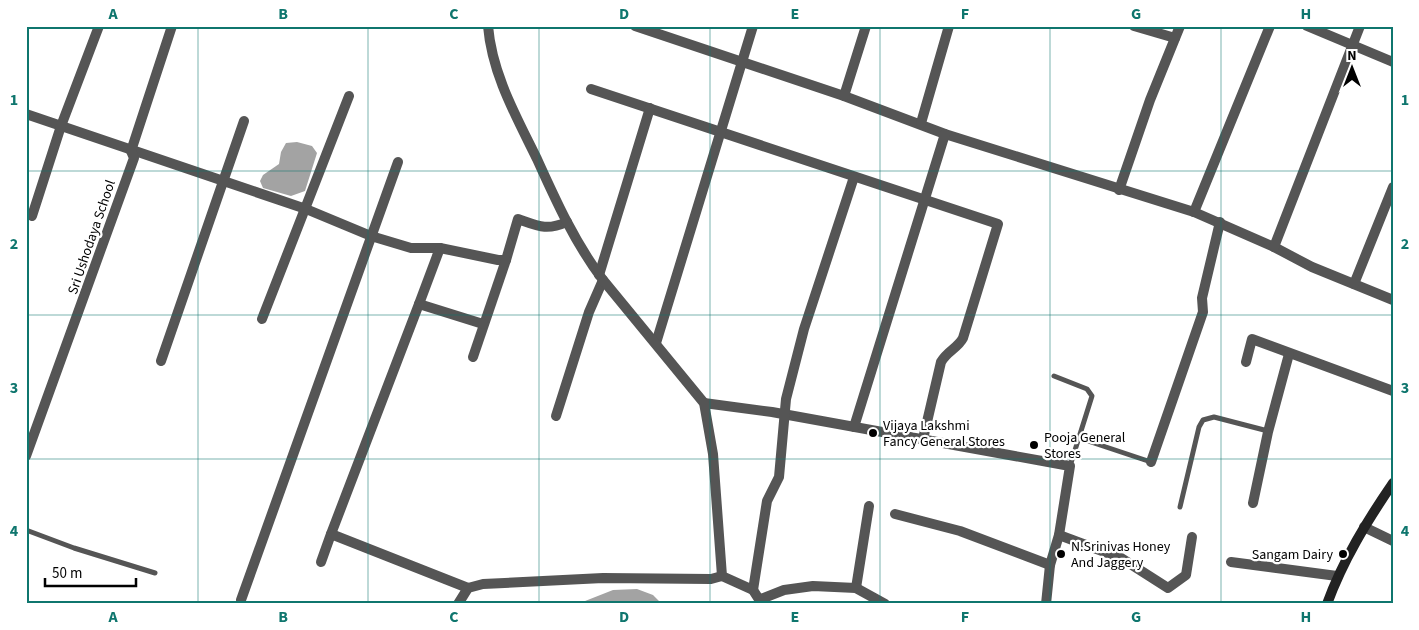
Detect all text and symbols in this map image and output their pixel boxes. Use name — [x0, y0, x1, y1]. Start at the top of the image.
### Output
text: A — [107, 3, 118, 25]
text: B — [278, 3, 288, 25]
text: C — [449, 3, 459, 25]
text: D — [619, 3, 629, 25]
text: E — [791, 3, 799, 25]
text: F — [961, 3, 969, 25]
text: G — [1131, 3, 1141, 25]
text: H — [1301, 3, 1311, 25]
north arrow — [1326, 42, 1376, 92]
text: N — [1347, 46, 1357, 66]
text: 1 — [10, 89, 18, 111]
text: 1 — [1401, 89, 1409, 111]
street label: Sri Ushodaya School — [63, 177, 121, 297]
text: 2 — [10, 233, 18, 255]
text: 2 — [1401, 233, 1409, 255]
text: 3 — [10, 377, 18, 399]
text: 3 — [1401, 377, 1409, 399]
place label: Vijaya Lakshmi Fancy General Stores — [883, 416, 1005, 452]
marker: Vijaya Lakshmi Fancy General Stores — [867, 427, 879, 439]
place label: Pooja General Stores — [1044, 428, 1126, 464]
marker: Pooja General Stores — [1028, 439, 1040, 451]
text: 4 — [10, 520, 19, 542]
text: 4 — [1401, 520, 1410, 542]
place label: N.Srinivas Honey And Jaggery — [1071, 537, 1171, 573]
place label: Sangam Dairy — [1252, 545, 1333, 565]
marker: N.Srinivas Honey And Jaggery — [1055, 548, 1067, 560]
marker: Sangam Dairy — [1337, 548, 1349, 560]
scale bar — [45, 555, 136, 587]
text: 50 m — [52, 563, 82, 584]
text: A — [107, 606, 118, 628]
text: B — [278, 606, 288, 628]
text: C — [449, 606, 459, 628]
text: D — [619, 606, 629, 628]
text: E — [791, 606, 799, 628]
text: F — [961, 606, 969, 628]
text: G — [1131, 606, 1141, 628]
text: H — [1301, 606, 1311, 628]

